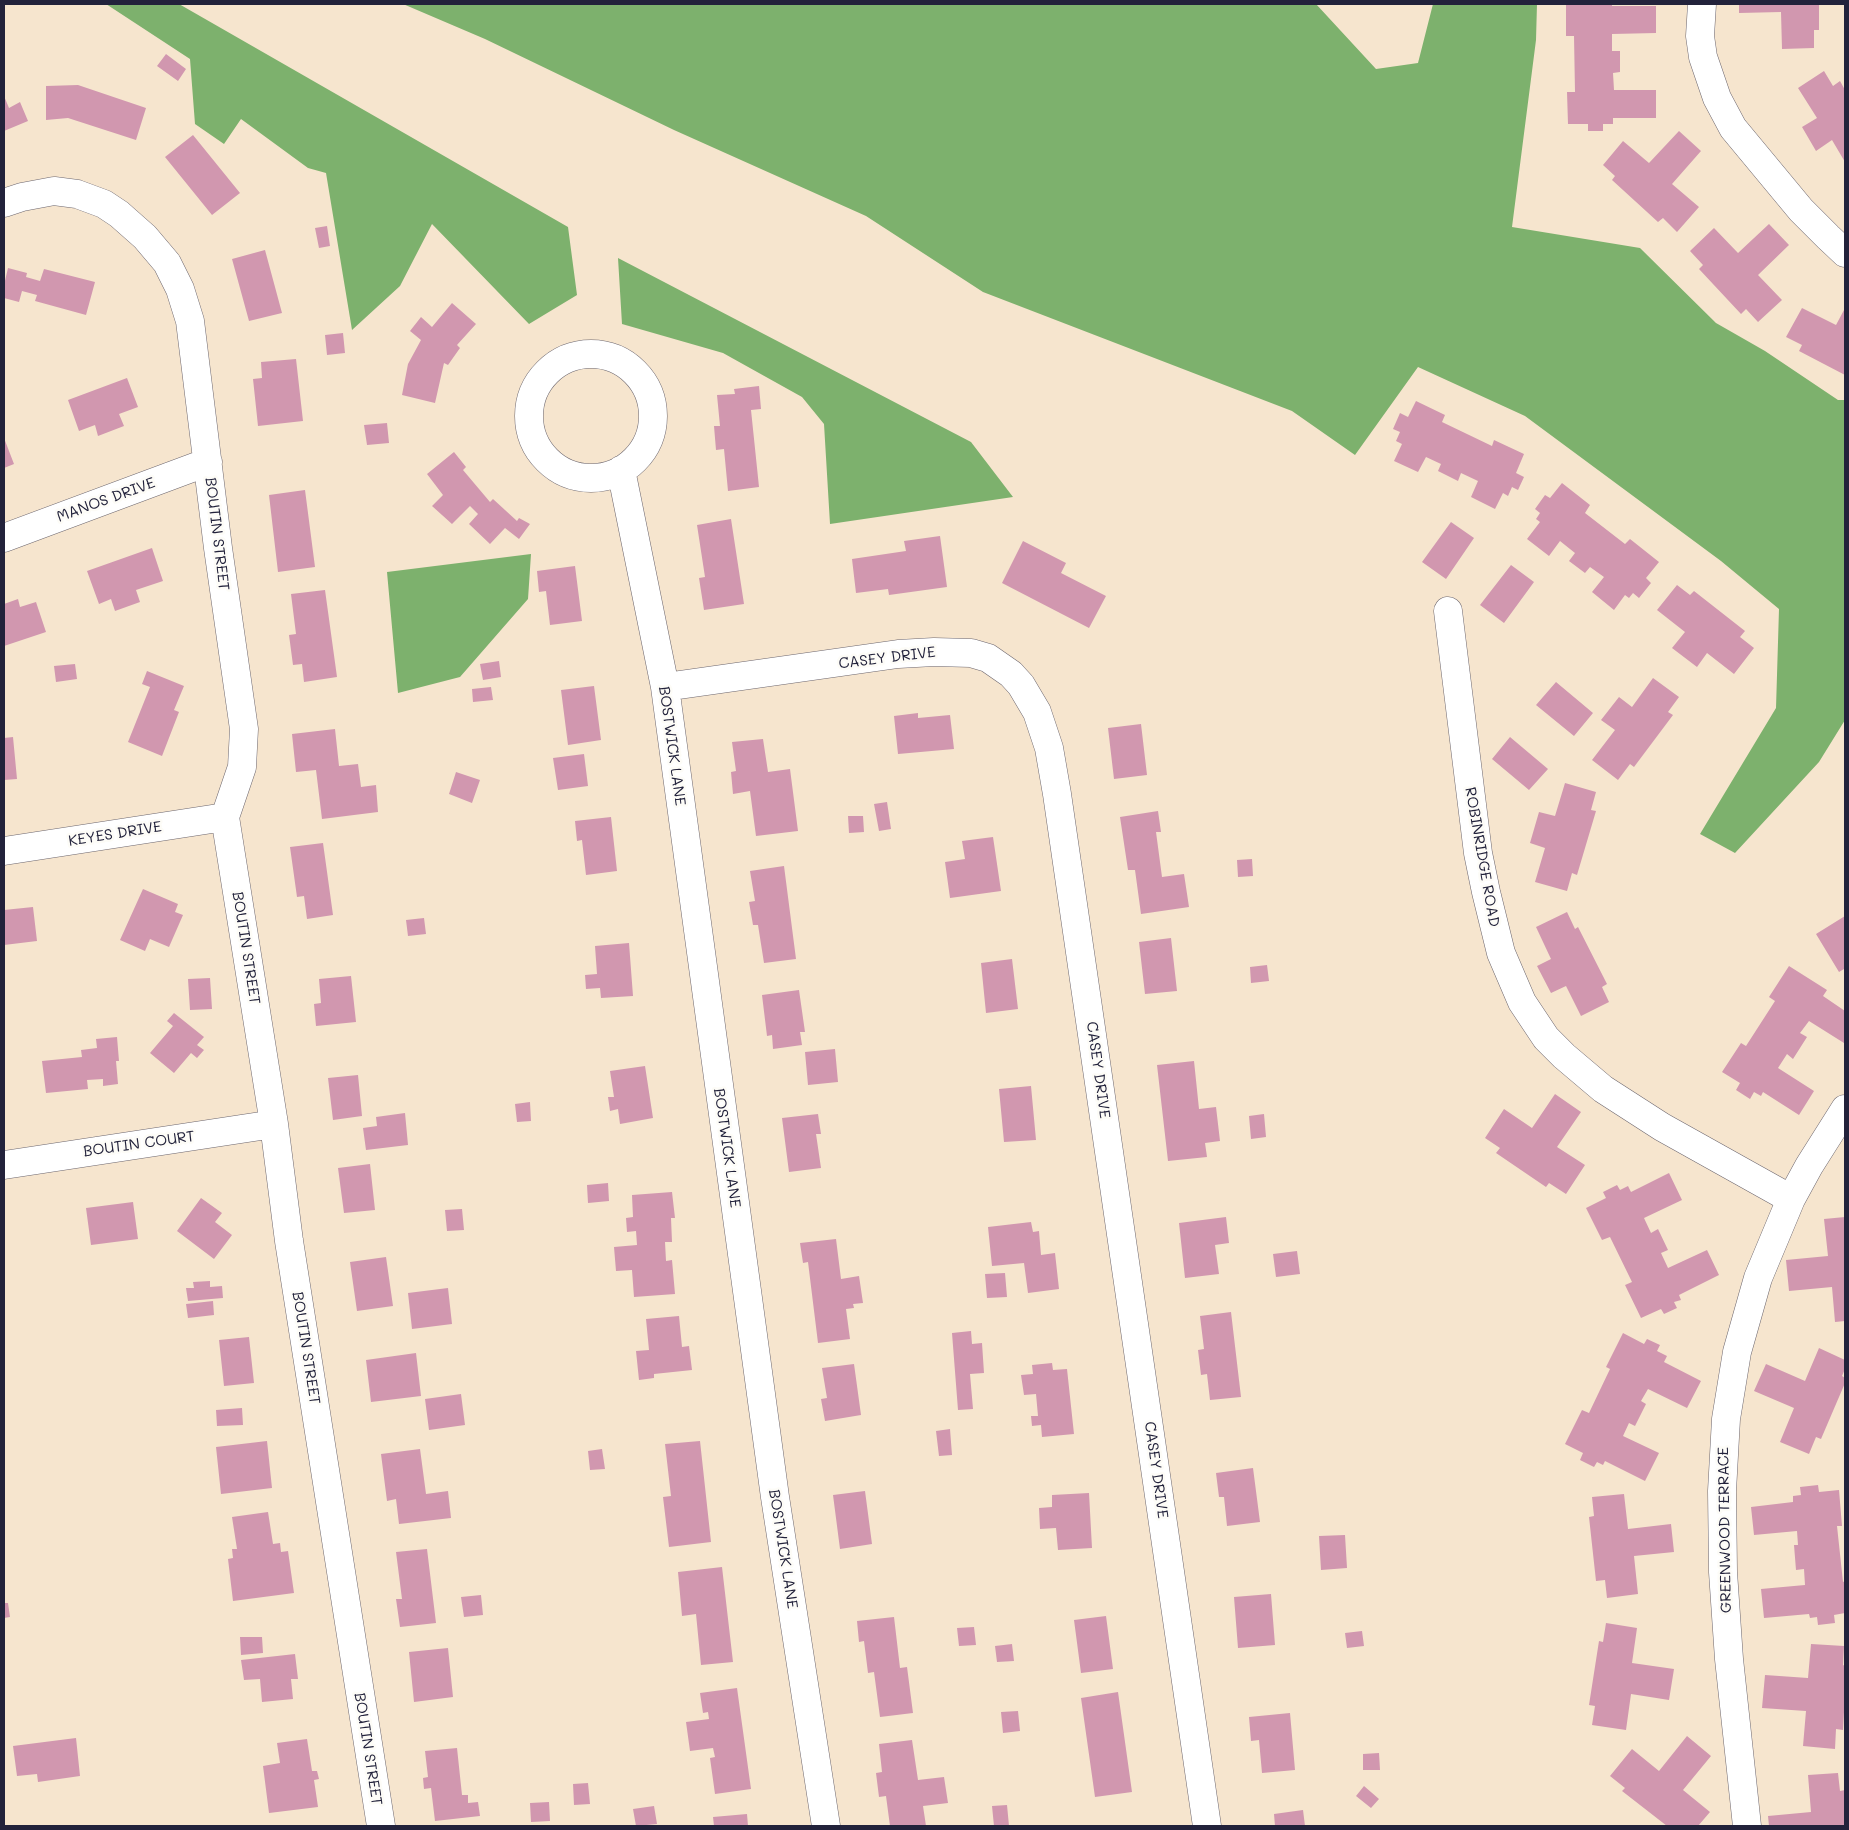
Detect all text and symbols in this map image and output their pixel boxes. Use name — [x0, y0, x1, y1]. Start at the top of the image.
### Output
street label: MANOS DRIVE — [54, 474, 158, 526]
street label: BOUTIN STREET — [201, 476, 233, 592]
street label: CASEY DRIVE — [838, 643, 936, 673]
street label: BOSTWICK LANE — [655, 685, 689, 807]
street label: ROBINRIDGE ROAD — [1461, 786, 1503, 928]
street label: KEYES DRIVE — [67, 818, 163, 850]
street label: BOUTIN STREET — [228, 890, 264, 1006]
street label: CASEY DRIVE — [1082, 1020, 1114, 1120]
street label: BOSTWICK LANE — [710, 1087, 744, 1209]
street label: BOUTIN COURT — [82, 1127, 196, 1161]
street label: BOUTIN STREET — [288, 1290, 324, 1406]
street label: CASEY DRIVE — [1140, 1420, 1172, 1520]
street label: GREENWOOD TERRACE — [1715, 1447, 1735, 1613]
street label: BOSTWICK LANE — [765, 1488, 801, 1610]
street label: BOUTIN STREET — [350, 1691, 386, 1807]

